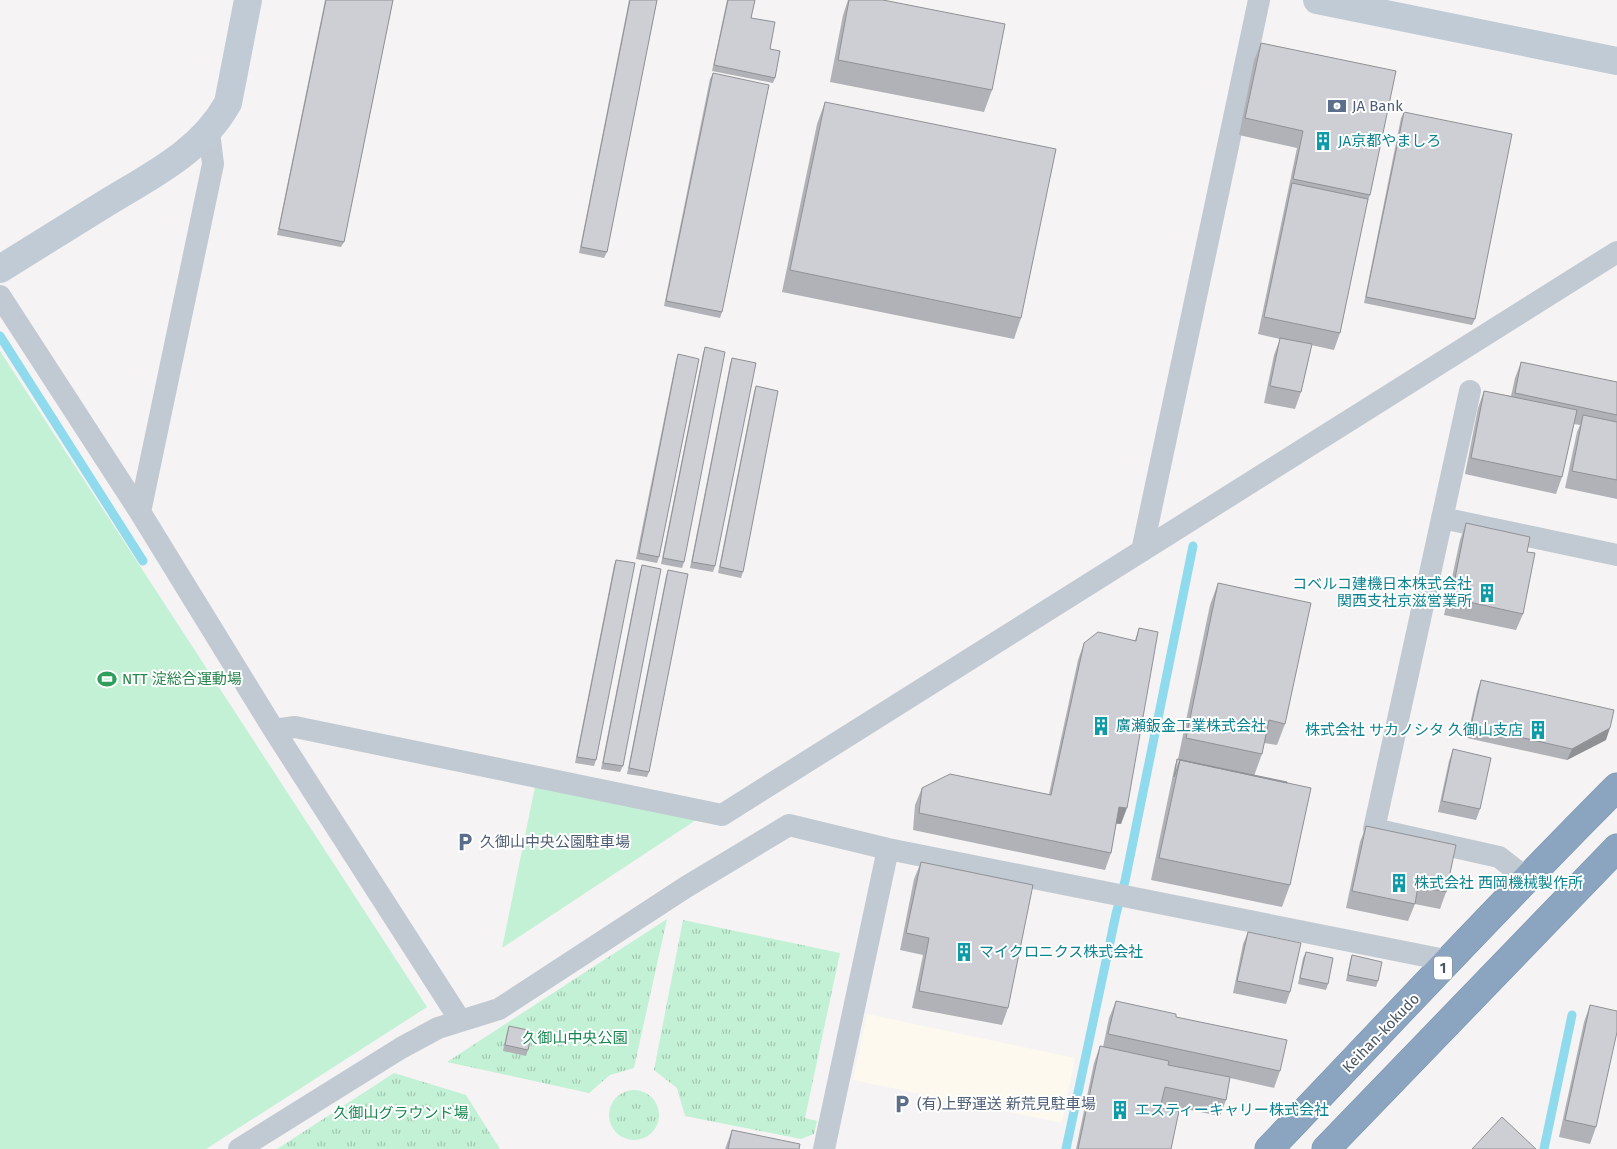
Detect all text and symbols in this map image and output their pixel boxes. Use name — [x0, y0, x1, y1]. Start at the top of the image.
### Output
bank icon: JA Bank — [1326, 95, 1348, 117]
place label: JA Bank — [1352, 97, 1403, 115]
building icon: JA京都やましろ — [1312, 130, 1334, 152]
place label: JA京都やましろ — [1338, 132, 1441, 150]
place label: コベルコ建機日本株式会社 関西支社京滋営業所 — [1292, 575, 1472, 610]
building icon: コベルコ建機日本株式会社 関西支社京滋営業所 — [1476, 582, 1498, 604]
sports icon: NTT 淀総合運動場 — [96, 668, 118, 690]
place label: NTT 淀総合運動場 — [122, 670, 242, 688]
building icon: 廣瀬鈑金工業株式会社 — [1090, 715, 1112, 737]
place label: 廣瀬鈑金工業株式会社 — [1116, 717, 1266, 735]
building icon: 株式会社 サカノシタ 久御山支店 — [1527, 719, 1549, 741]
place label: 株式会社 サカノシタ 久御山支店 — [1305, 721, 1523, 739]
parking icon: 久御山中央公園駐車場 — [454, 831, 476, 853]
place label: 久御山中央公園駐車場 — [480, 833, 630, 851]
building icon: 株式会社 西岡機械製作所 — [1388, 872, 1410, 894]
place label: 株式会社 西岡機械製作所 — [1414, 874, 1583, 892]
building icon: マイクロニクス株式会社 — [953, 941, 975, 963]
place label: マイクロニクス株式会社 — [979, 943, 1143, 961]
road number: 1 — [1434, 956, 1452, 980]
street label: Keihan-kokudo — [1339, 990, 1423, 1076]
park label: 久御山中央公園 — [522, 1029, 628, 1047]
parking icon: (有)上野運送 新荒見駐車場 — [891, 1093, 913, 1115]
place label: (有)上野運送 新荒見駐車場 — [917, 1095, 1096, 1113]
building icon: エスティーキャリー株式会社 — [1109, 1099, 1131, 1121]
place label: エスティーキャリー株式会社 — [1135, 1101, 1329, 1119]
park label: 久御山グラウンド場 — [333, 1104, 469, 1122]

